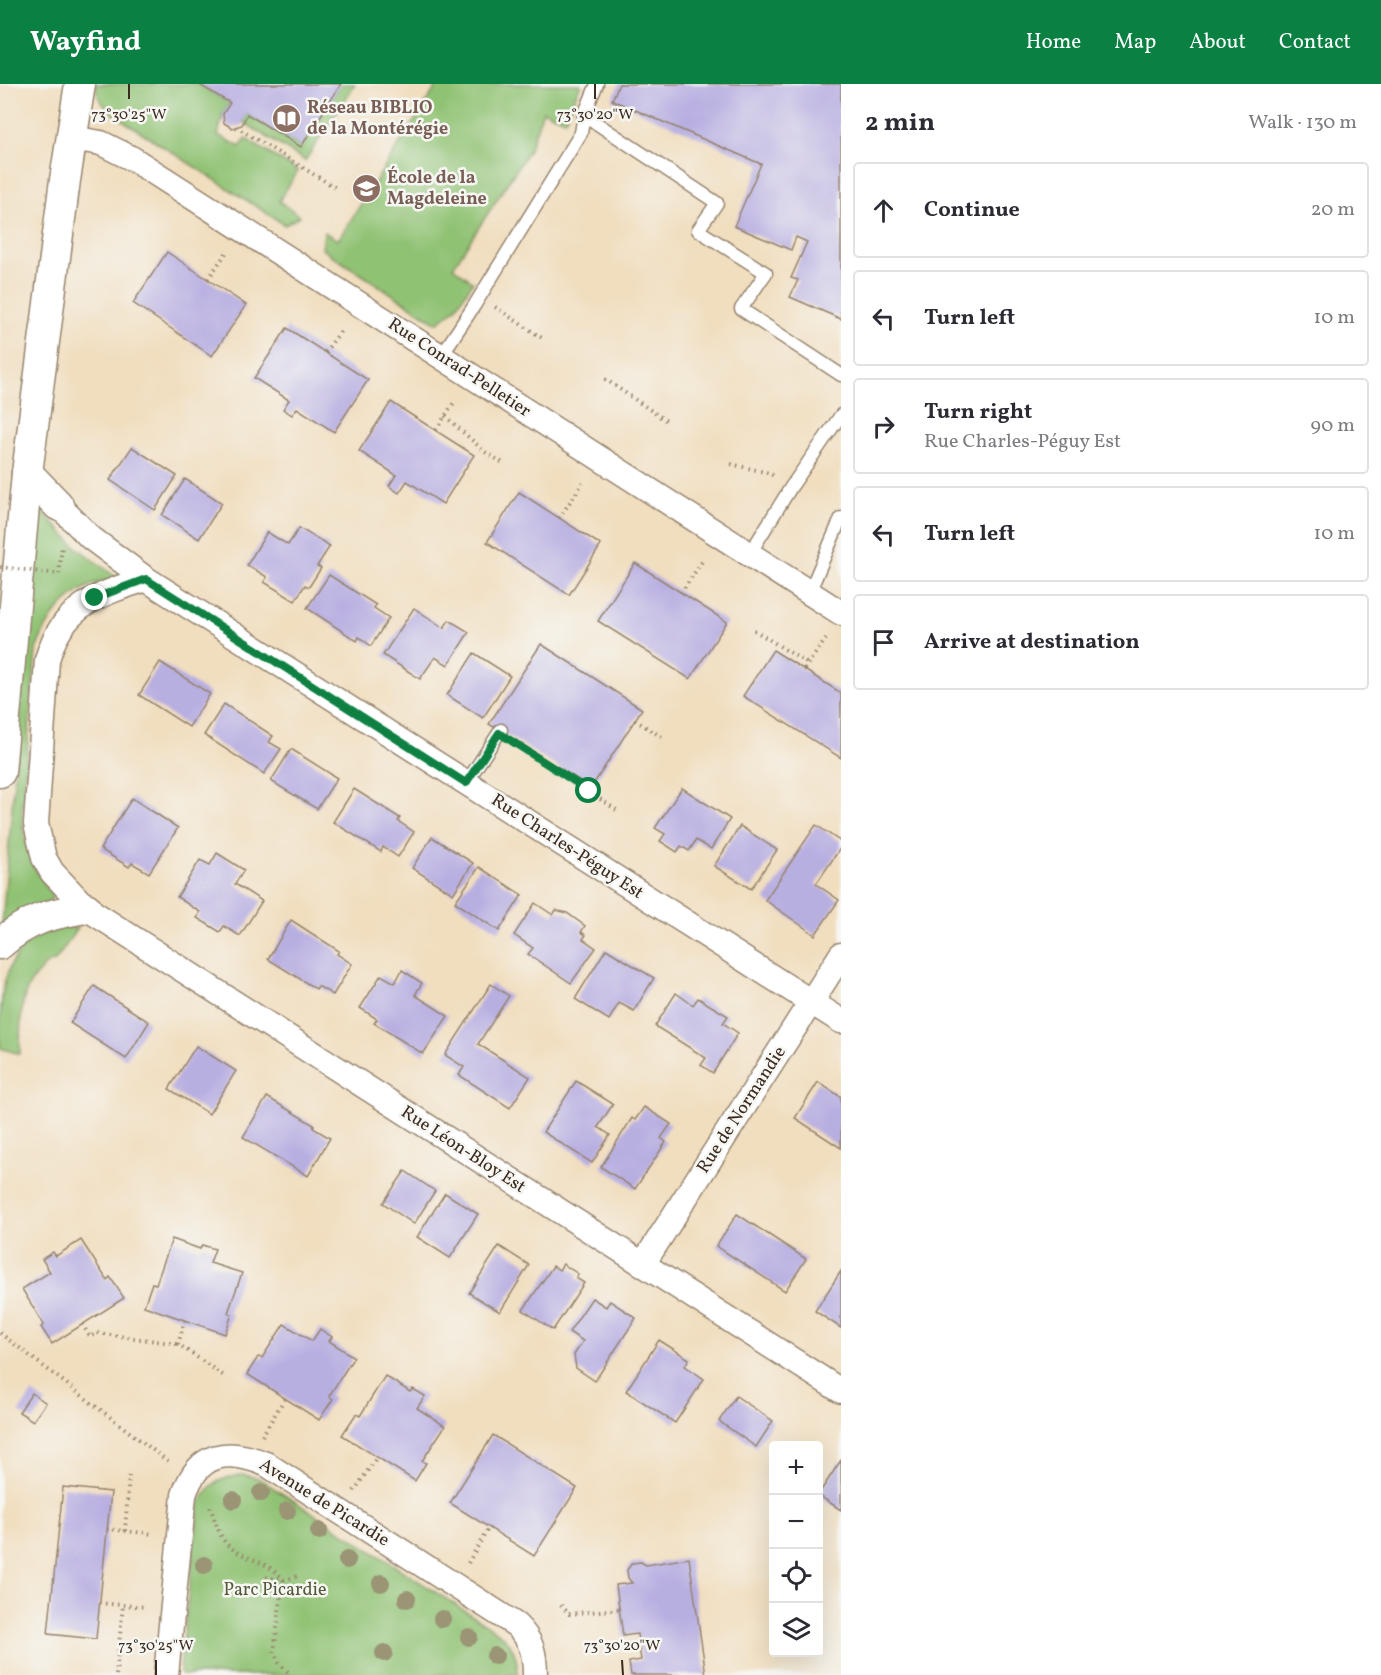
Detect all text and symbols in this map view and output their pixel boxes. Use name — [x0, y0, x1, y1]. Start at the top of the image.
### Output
text: Wayfind — [30, 23, 141, 62]
text: Home — [1026, 28, 1081, 57]
text: Map — [1114, 28, 1156, 57]
text: About — [1189, 28, 1246, 57]
text: Contact — [1279, 28, 1351, 57]
place label: Réseau BIBLIO de la Montérégie — [307, 96, 448, 142]
library icon: Réseau BIBLIO de la Montérégie — [270, 102, 302, 134]
text: 73°30'25"W — [91, 105, 167, 126]
text: 73°30'20"W — [557, 105, 633, 126]
text: 2 min — [865, 105, 935, 141]
text: Walk · 130 m — [1248, 109, 1357, 137]
place label: École de la Magdeleine — [387, 166, 487, 212]
school or university icon: École de la Magdeleine — [350, 172, 382, 204]
icon: ahead — [867, 194, 900, 227]
text: Continue — [924, 195, 1020, 226]
text: 20 m — [1311, 196, 1355, 224]
icon: left — [867, 302, 900, 335]
text: Turn left — [924, 303, 1015, 334]
text: 10 m — [1314, 304, 1355, 332]
street label: Rue Conrad-Pelletier — [383, 312, 536, 424]
text: Turn right — [924, 397, 1032, 428]
icon: right — [867, 410, 900, 443]
text: 90 m — [1311, 412, 1355, 440]
text: Rue Charles-Péguy Est — [924, 428, 1121, 456]
icon: left — [867, 518, 900, 551]
text: Turn left — [924, 519, 1015, 550]
text: 10 m — [1314, 520, 1355, 548]
route end — [81, 584, 107, 610]
icon: arrive — [867, 626, 900, 659]
text: Arrive at destination — [924, 627, 1140, 658]
route start — [575, 777, 601, 803]
street label: Rue Charles-Péguy Est — [486, 788, 648, 906]
street label: Rue de Normandie — [691, 1042, 793, 1178]
street label: Rue Léon-Bloy Est — [396, 1100, 530, 1200]
map controls — [769, 1441, 823, 1657]
button: + — [769, 1441, 823, 1495]
street label: Avenue de Picardie — [254, 1453, 394, 1553]
button: − — [769, 1495, 823, 1549]
button: locate — [769, 1549, 823, 1603]
park label: Parc Picardie — [223, 1578, 327, 1603]
button: layers — [769, 1603, 823, 1657]
text: 73°30'25"W — [118, 1636, 194, 1657]
text: 73°30'20"W — [584, 1636, 660, 1657]

